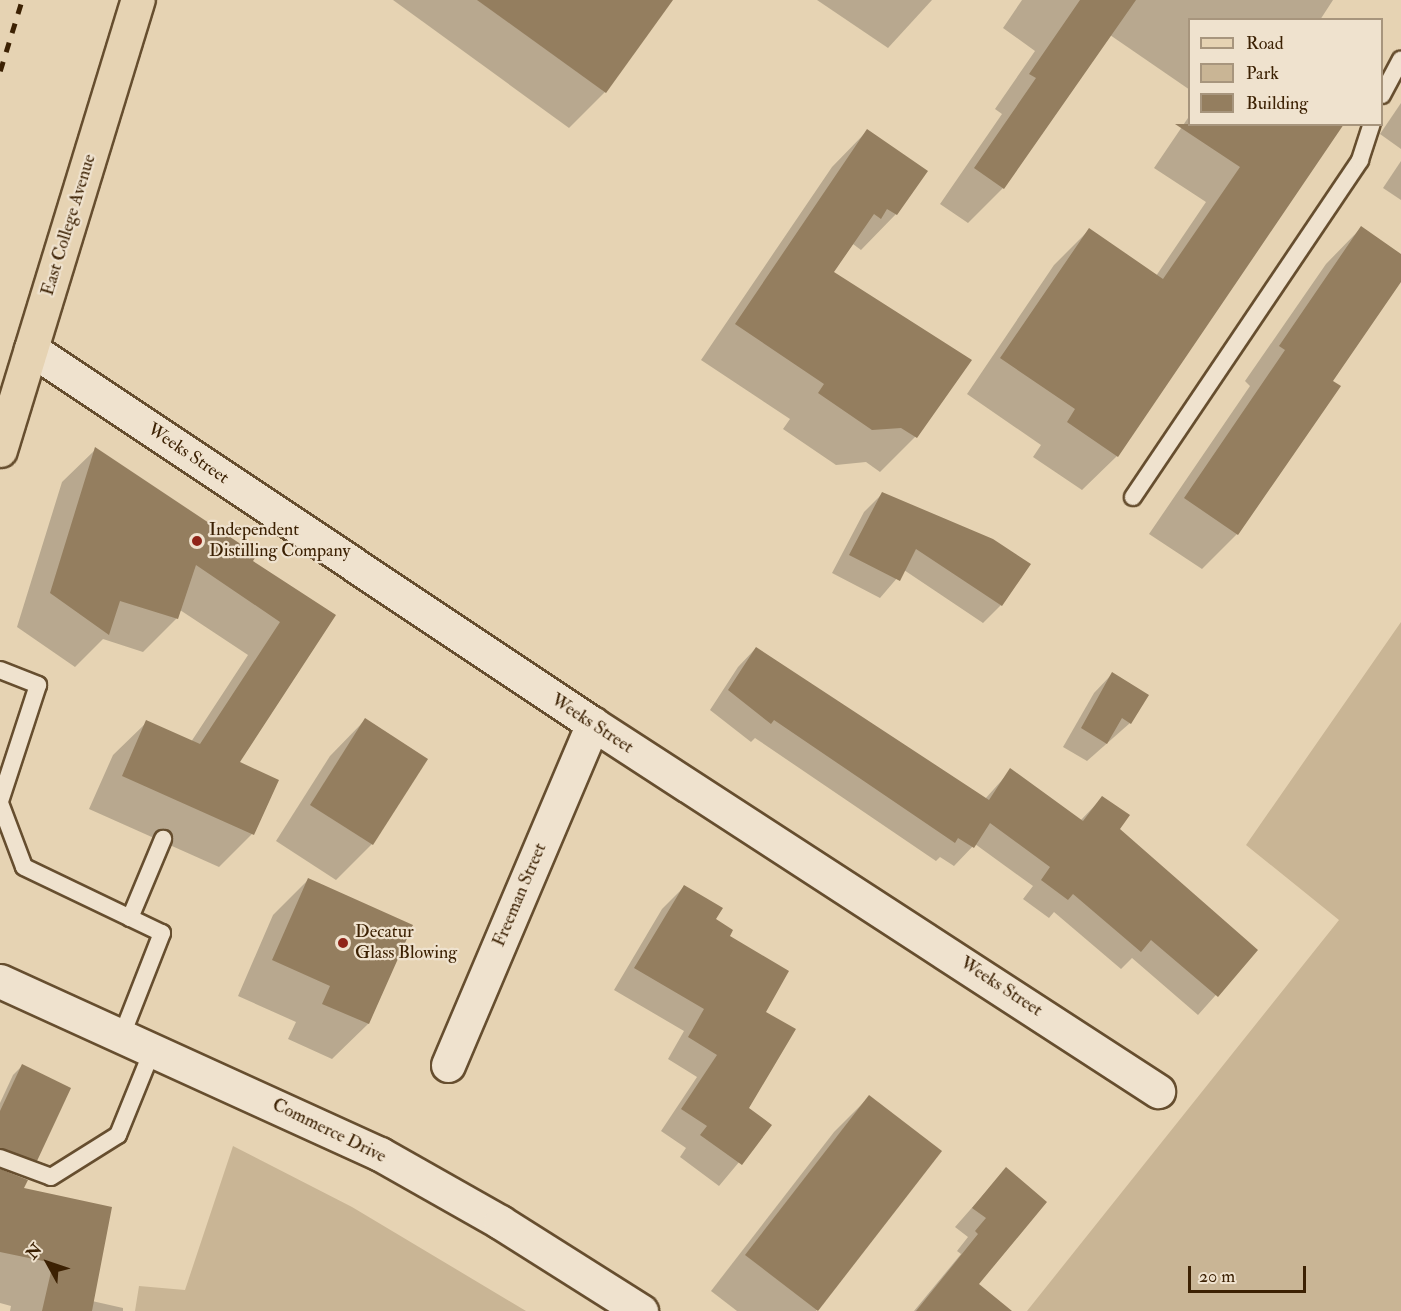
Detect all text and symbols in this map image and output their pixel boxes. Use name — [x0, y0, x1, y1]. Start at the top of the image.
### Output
legend — [1188, 18, 1383, 126]
text: Road — [1246, 32, 1284, 55]
text: Park — [1246, 62, 1279, 85]
text: Building — [1246, 92, 1308, 115]
street label: East College Avenue — [37, 152, 101, 298]
street label: Weeks Street — [143, 419, 233, 489]
place label: Independent Distilling Company — [209, 520, 350, 562]
marker: Independent Distilling Company — [190, 534, 204, 548]
street label: Weeks Street — [547, 689, 637, 759]
street label: Freeman Street — [488, 840, 552, 950]
place label: Decatur Glass Blowing — [355, 922, 457, 964]
marker: Decatur Glass Blowing — [336, 936, 350, 950]
street label: Weeks Street — [956, 952, 1046, 1022]
street label: Commerce Drive — [269, 1094, 389, 1168]
north arrow — [18, 1233, 78, 1293]
text: N — [22, 1240, 46, 1263]
scale bar — [1191, 1254, 1310, 1292]
text: 20 m — [1199, 1265, 1235, 1288]

